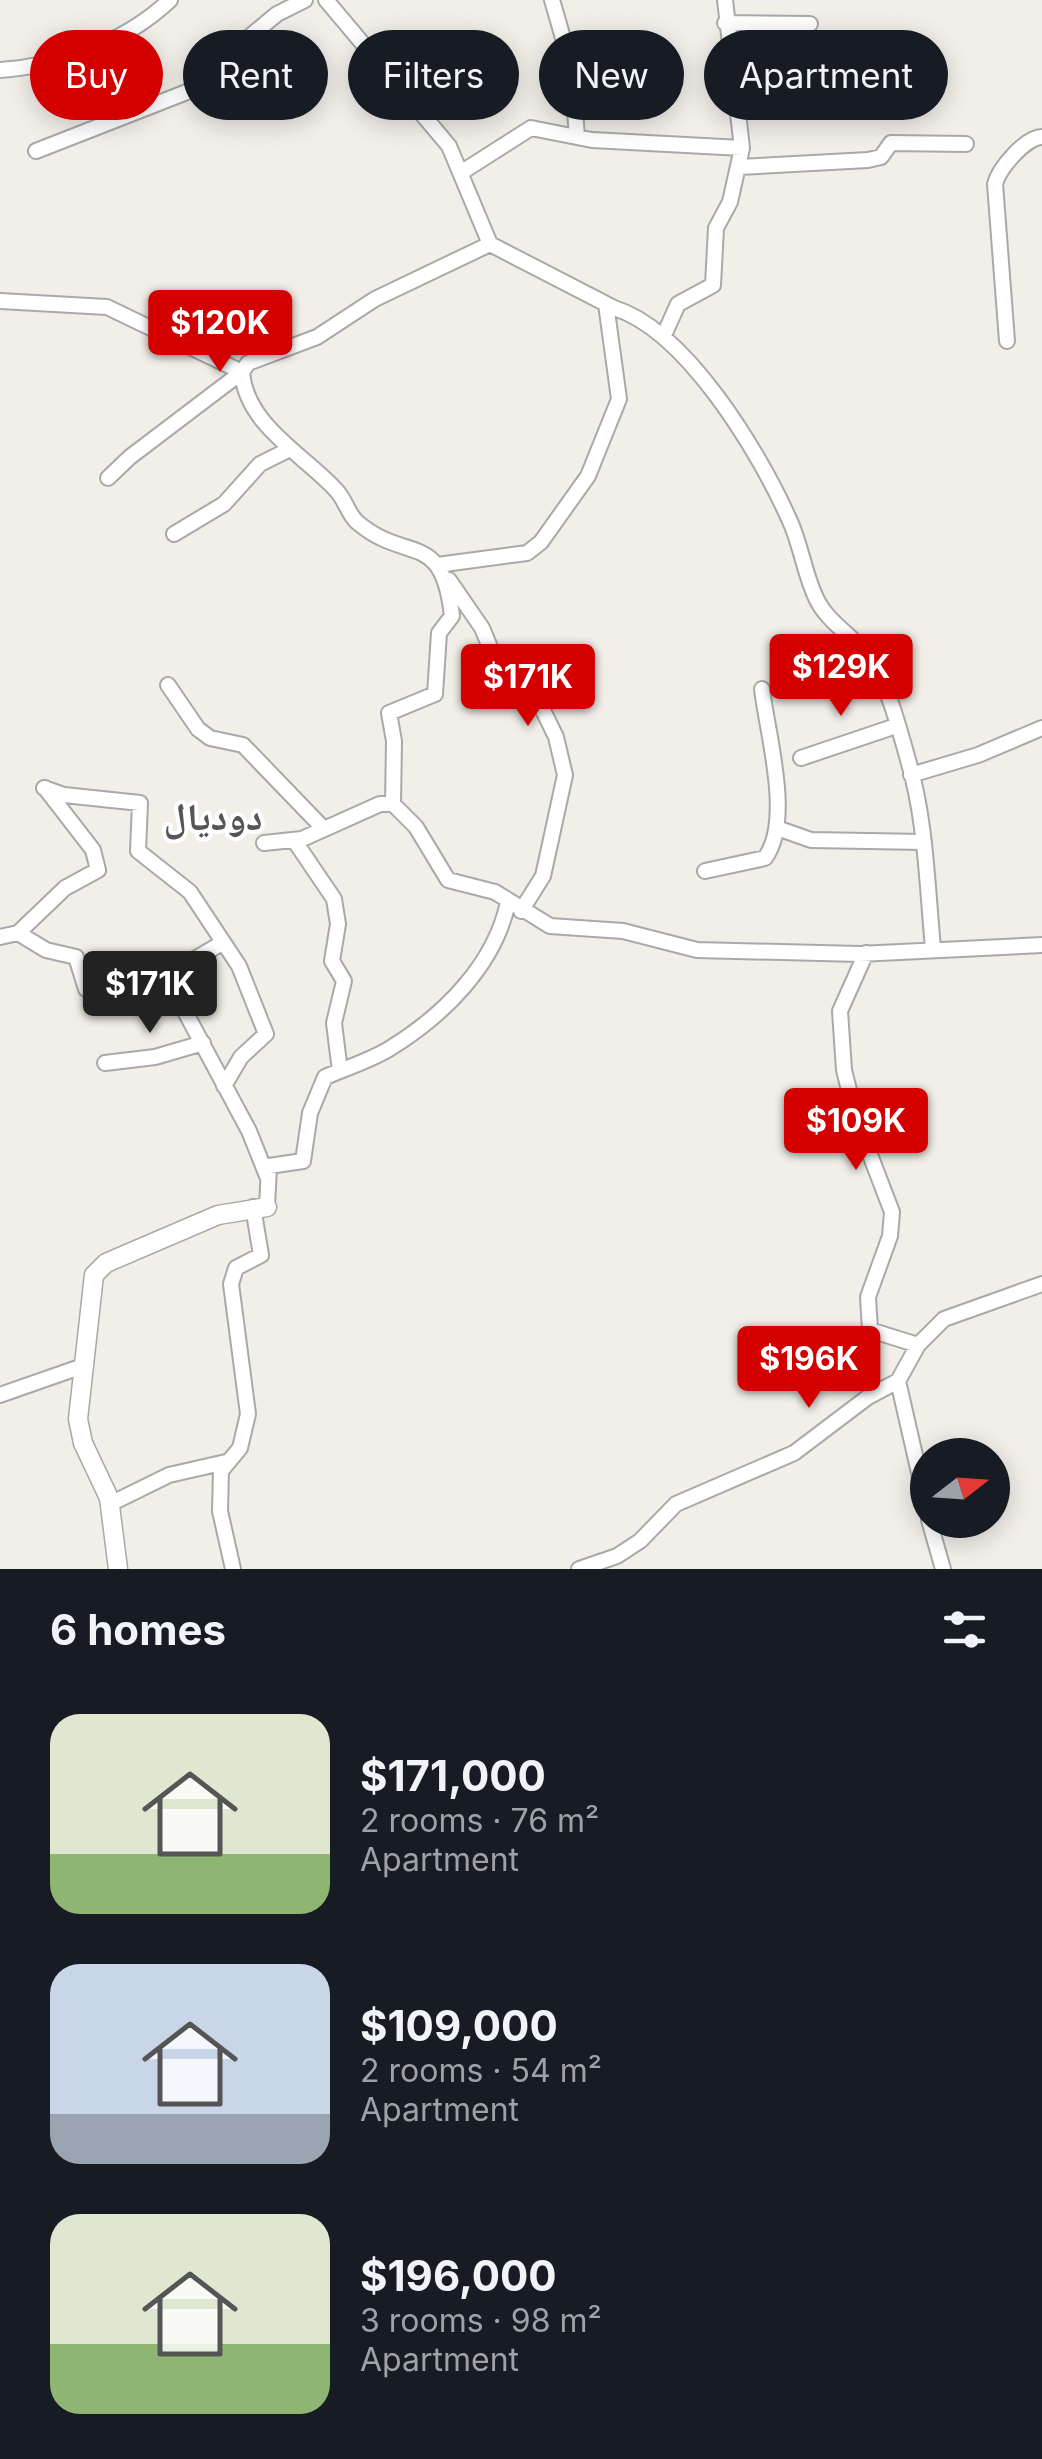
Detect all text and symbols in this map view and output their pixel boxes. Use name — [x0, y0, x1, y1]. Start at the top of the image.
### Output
chip: Buy — [30, 30, 163, 120]
chip: Rent — [183, 30, 328, 120]
chip: Filters — [348, 30, 519, 120]
chip: New — [539, 30, 684, 120]
chip: Apartment — [704, 30, 948, 120]
pin: $120K — [150, 290, 290, 375]
text: $120K — [170, 303, 270, 342]
pin: $129K — [771, 634, 911, 719]
pin: $171K — [458, 644, 598, 729]
text: $129K — [792, 647, 890, 686]
text: $171K — [483, 657, 573, 696]
district label: دودیال — [163, 793, 263, 840]
pin: $171K — [80, 951, 220, 1036]
text: $171K — [105, 964, 195, 1003]
pin: $109K — [786, 1088, 926, 1173]
text: $109K — [806, 1101, 906, 1140]
pin: $196K — [739, 1326, 879, 1411]
text: $196K — [759, 1339, 859, 1378]
north arrow — [910, 1438, 1010, 1538]
map controls — [910, 1438, 1010, 1538]
icon: filters — [937, 1602, 992, 1657]
text: 6 homes — [50, 1604, 226, 1655]
text: $171,000 — [360, 1750, 546, 1801]
icon: home — [130, 1754, 250, 1874]
text: 2 rooms · 76 m² — [360, 1801, 599, 1840]
text: Apartment — [360, 1840, 519, 1879]
text: $109,000 — [360, 2000, 558, 2051]
icon: home — [130, 2004, 250, 2124]
text: 2 rooms · 54 m² — [360, 2051, 602, 2090]
text: Apartment — [360, 2090, 519, 2129]
text: $196,000 — [360, 2250, 557, 2301]
icon: home — [130, 2254, 250, 2374]
text: 3 rooms · 98 m² — [360, 2301, 602, 2340]
text: Apartment — [360, 2340, 519, 2379]

